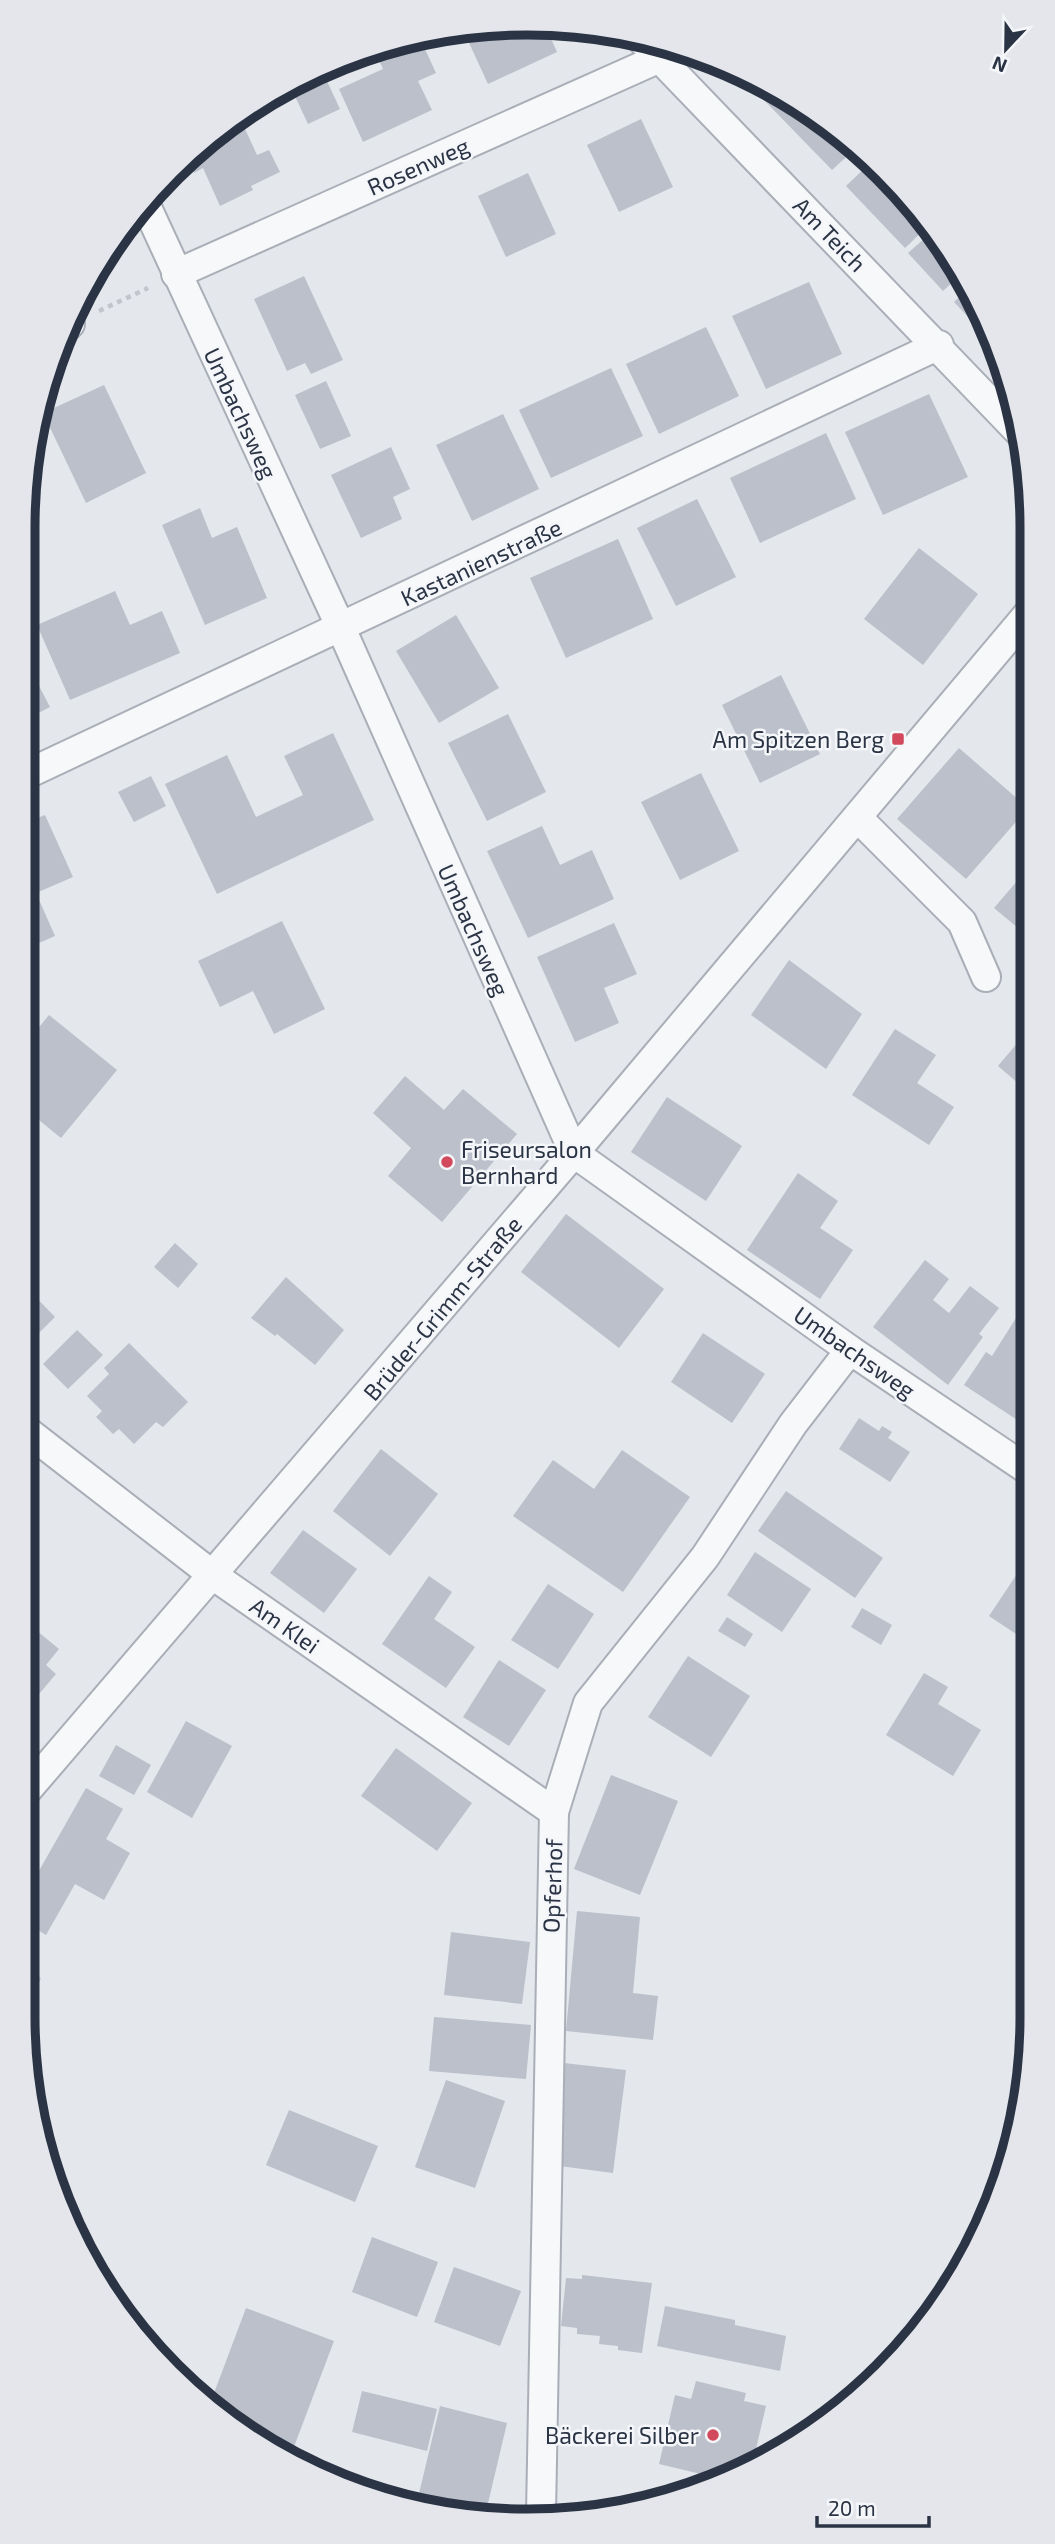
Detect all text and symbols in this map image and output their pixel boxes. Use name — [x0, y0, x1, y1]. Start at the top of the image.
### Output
north arrow — [971, 14, 1041, 84]
text: N — [989, 52, 1010, 78]
street label: Rosenweg — [363, 131, 473, 201]
street label: Am Teich — [788, 191, 872, 277]
street label: Umbachsweg — [198, 343, 284, 483]
street label: Kastanienstraße — [396, 512, 566, 612]
place label: Am Spitzen Berg — [713, 725, 884, 753]
marker: Am Spitzen Berg — [890, 731, 906, 747]
street label: Umbachsweg — [432, 860, 516, 1001]
place label: Friseursalon Bernhard — [461, 1135, 592, 1189]
marker: Friseursalon Bernhard — [439, 1154, 455, 1170]
street label: Brüder-Grimm-Straße — [357, 1210, 527, 1406]
street label: Umbachsweg — [789, 1300, 921, 1404]
street label: Am Klei — [245, 1591, 325, 1659]
street label: Opferhof — [536, 1837, 568, 1933]
place label: Bäckerei Silber — [545, 2421, 699, 2449]
marker: Bäckerei Silber — [705, 2427, 721, 2443]
scale bar — [817, 2484, 929, 2528]
text: 20 m — [828, 2495, 876, 2520]

